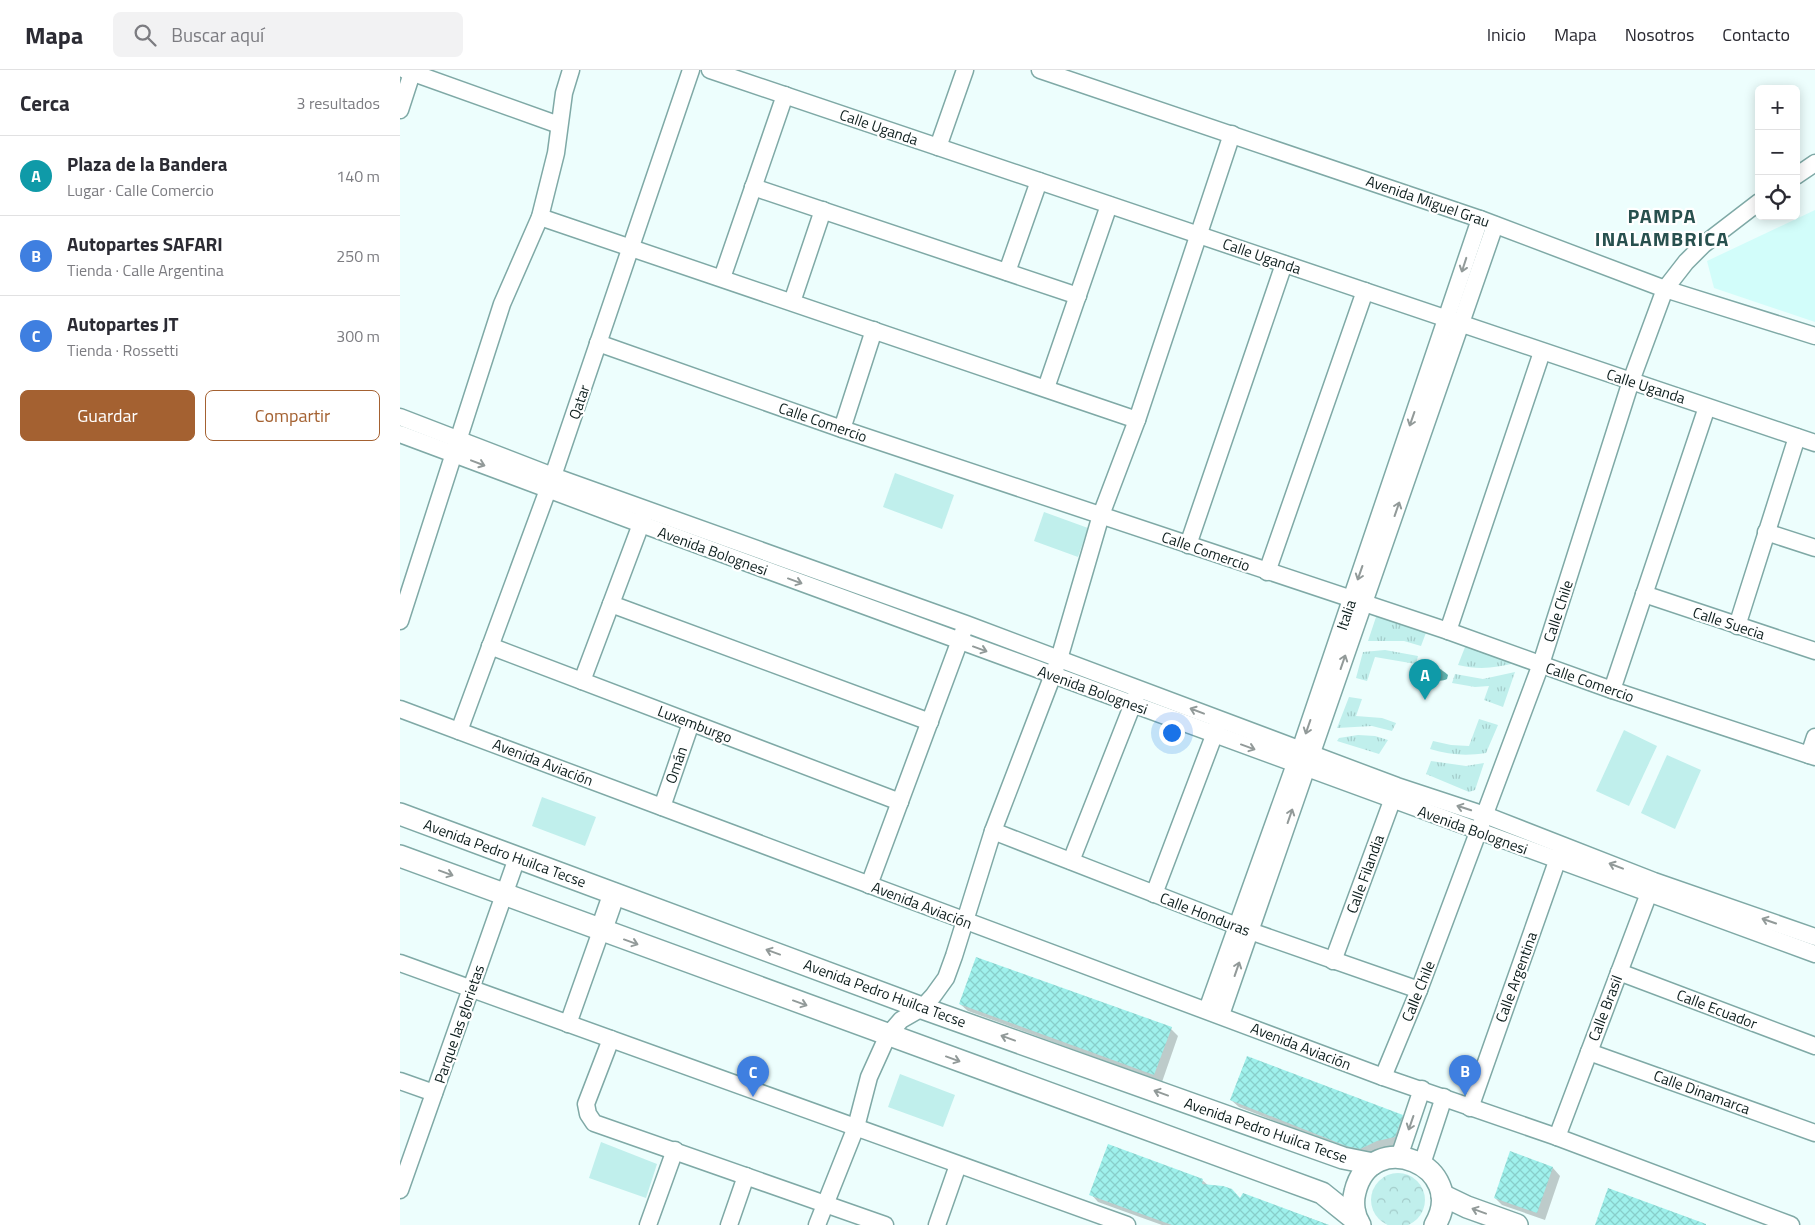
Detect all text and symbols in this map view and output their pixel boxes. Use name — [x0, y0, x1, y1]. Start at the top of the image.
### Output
search box — [113, 12, 463, 57]
text: Mapa — [25, 17, 83, 53]
text: Buscar aquí — [171, 20, 264, 49]
icon: search — [131, 21, 159, 49]
text: Inicio — [1487, 21, 1526, 48]
text: Mapa — [1554, 21, 1597, 48]
text: Nosotros — [1625, 21, 1694, 48]
text: Contacto — [1722, 21, 1790, 48]
map controls — [1755, 85, 1800, 220]
button: + — [1755, 85, 1800, 130]
text: Cerca — [20, 87, 70, 119]
text: 3 resultados — [296, 91, 380, 115]
street label: Calle Uganda — [837, 103, 922, 151]
button: − — [1755, 130, 1800, 175]
text: Plaza de la Bandera — [67, 149, 228, 178]
text: A — [31, 164, 41, 188]
text: 140 m — [336, 164, 380, 188]
street label: Avenida Miguel Grau — [1363, 169, 1493, 233]
button: locate — [1755, 175, 1800, 220]
text: Lugar · Calle Comercio — [67, 178, 214, 202]
district label: PAMPA INALAMBRICA — [1595, 200, 1729, 254]
text: Autopartes SAFARI — [67, 229, 223, 258]
street label: Calle Uganda — [1220, 232, 1305, 280]
text: B — [31, 244, 41, 268]
text: 250 m — [336, 244, 380, 268]
one-way arrow — [1459, 257, 1468, 272]
text: Tienda · Calle Argentina — [67, 258, 224, 282]
text: Autopartes JT — [67, 309, 179, 338]
text: C — [32, 324, 40, 348]
text: 300 m — [336, 324, 380, 348]
text: Tienda · Rossetti — [67, 338, 178, 362]
street label: Calle Uganda — [1604, 362, 1689, 410]
street label: Qatar — [562, 382, 596, 422]
button: Guardar — [20, 390, 195, 441]
button: Compartir — [205, 390, 380, 441]
street label: Calle Comercio — [776, 396, 870, 448]
one-way arrow — [1407, 411, 1416, 426]
one-way arrow — [470, 459, 486, 468]
one-way arrow — [1393, 501, 1402, 517]
street label: Avenida Bolognesi — [655, 520, 771, 582]
street label: Calle Comercio — [1159, 525, 1253, 577]
one-way arrow — [1355, 564, 1364, 580]
one-way arrow — [786, 577, 802, 586]
street label: Calle Chile — [1537, 577, 1579, 645]
street label: Italia — [1330, 596, 1362, 633]
street label: Calle Suecia — [1690, 601, 1768, 646]
one-way arrow — [972, 645, 987, 654]
one-way arrow — [1339, 655, 1348, 670]
street label: Calle Comercio — [1543, 656, 1637, 708]
street label: Avenida Bolognesi — [1035, 659, 1151, 721]
pin: A — [1409, 659, 1441, 700]
street label: Luxemburgo — [654, 699, 736, 749]
one-way arrow — [1189, 705, 1204, 714]
one-way arrow — [1303, 718, 1312, 734]
your location — [1159, 720, 1185, 746]
street label: Avenida Aviación — [489, 732, 597, 792]
street label: Omán — [659, 743, 693, 787]
one-way arrow — [1239, 743, 1255, 752]
street label: Avenida Bolognesi — [1415, 799, 1531, 861]
one-way arrow — [1457, 803, 1473, 812]
one-way arrow — [1286, 808, 1295, 824]
street label: Avenida Pedro Huilca Tecse — [421, 813, 589, 893]
street label: Calle Filandia — [1340, 831, 1390, 917]
one-way arrow — [1609, 861, 1624, 870]
one-way arrow — [438, 869, 453, 878]
street label: Avenida Aviación — [868, 875, 976, 935]
street label: Calle Honduras — [1156, 886, 1254, 942]
one-way arrow — [1762, 916, 1777, 925]
street label: Calle Argentina — [1489, 928, 1543, 1026]
one-way arrow — [623, 938, 638, 947]
one-way arrow — [766, 947, 781, 956]
street label: Avenida Pedro Huilca Tecse — [801, 953, 969, 1033]
street label: Calle Chile — [1395, 957, 1441, 1025]
street label: Parque las glorietas — [428, 962, 490, 1086]
one-way arrow — [1233, 962, 1242, 977]
street label: Calle Brasil — [1582, 972, 1628, 1044]
street label: Calle Ecuador — [1673, 983, 1761, 1035]
one-way arrow — [792, 999, 807, 1008]
street label: Avenida Aviación — [1247, 1016, 1355, 1076]
one-way arrow — [1001, 1033, 1016, 1042]
one-way arrow — [945, 1055, 960, 1064]
pin: B — [1449, 1055, 1481, 1096]
pin: C — [737, 1056, 769, 1097]
street label: Calle Dinamarca — [1651, 1064, 1754, 1120]
one-way arrow — [1154, 1088, 1169, 1097]
street label: Avenida Pedro Huilca Tecse — [1181, 1091, 1351, 1169]
one-way arrow — [1406, 1115, 1415, 1131]
one-way arrow — [1472, 1206, 1487, 1215]

